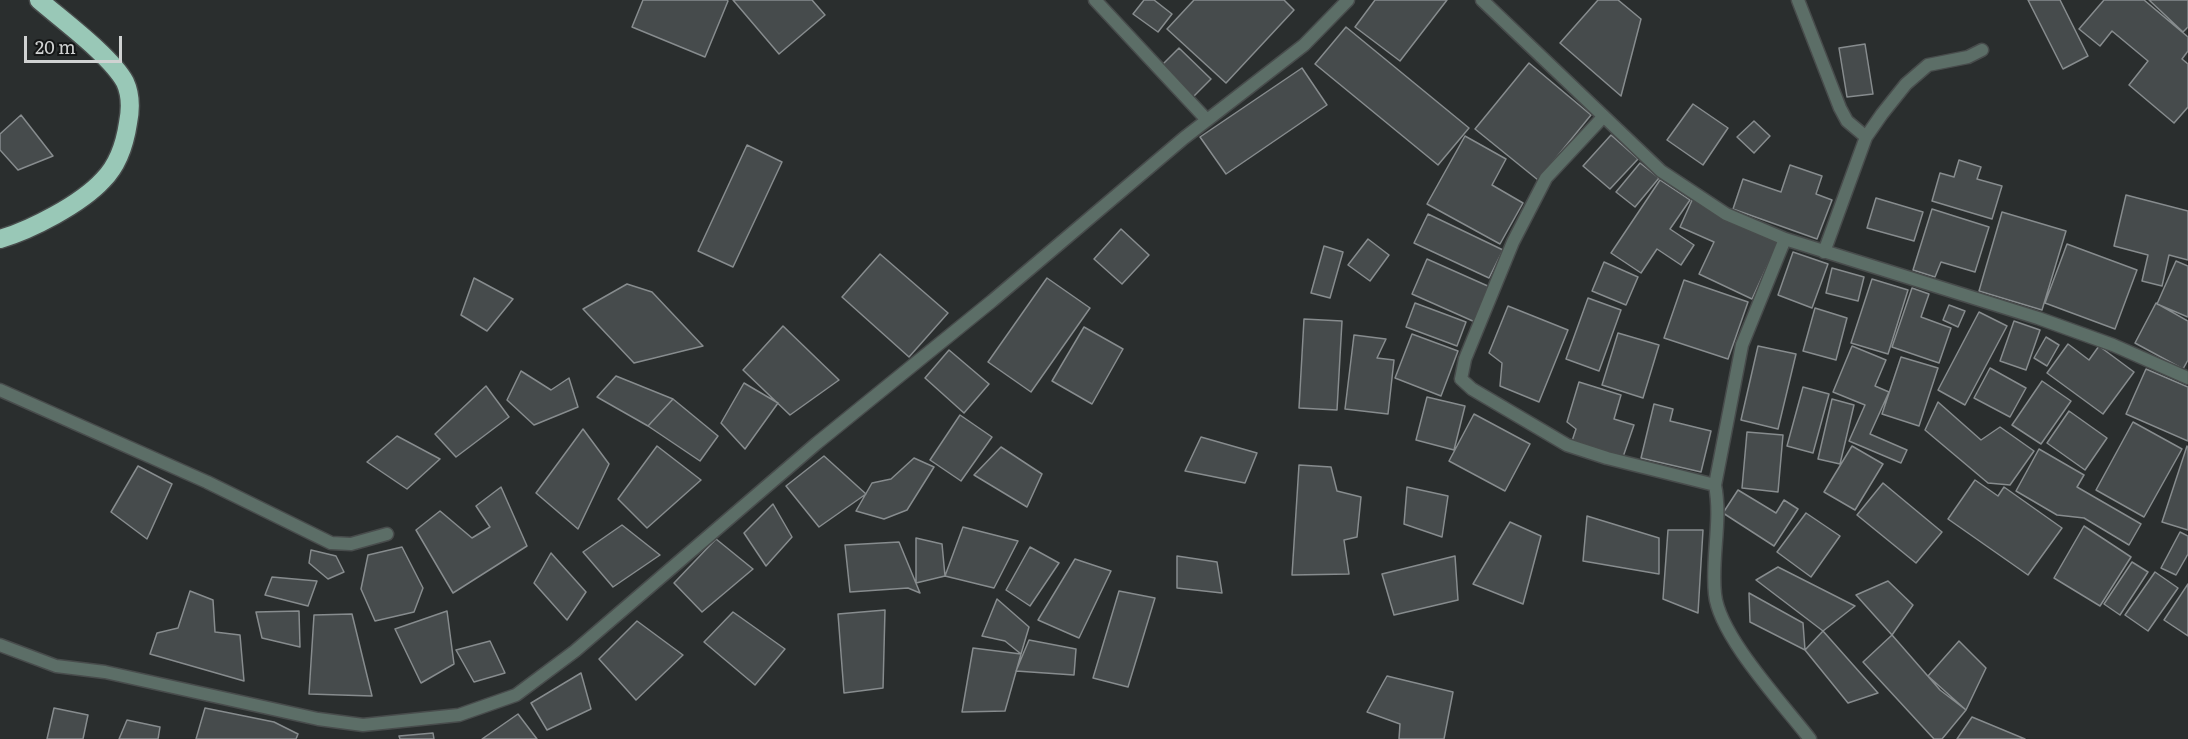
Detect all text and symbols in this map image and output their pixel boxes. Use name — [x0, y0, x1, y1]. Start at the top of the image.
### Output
scale bar — [27, 24, 124, 62]
text: 20 m — [35, 33, 76, 60]

